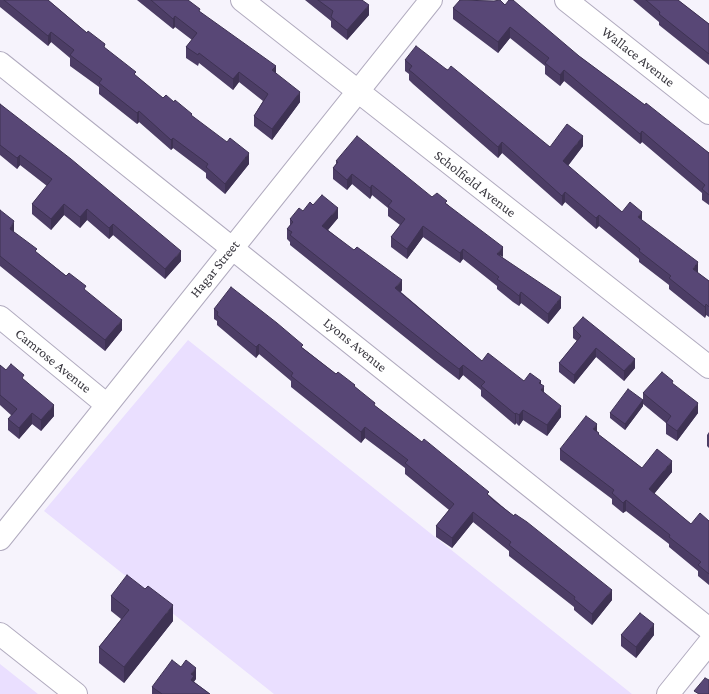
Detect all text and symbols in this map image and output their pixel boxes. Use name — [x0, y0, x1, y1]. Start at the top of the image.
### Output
street label: Wallace Avenue — [598, 23, 678, 91]
street label: Scholfield Avenue — [431, 147, 519, 221]
street label: Hagar Street — [187, 237, 243, 301]
street label: Lyons Avenue — [320, 314, 390, 376]
street label: Camrose Avenue — [12, 325, 94, 397]

